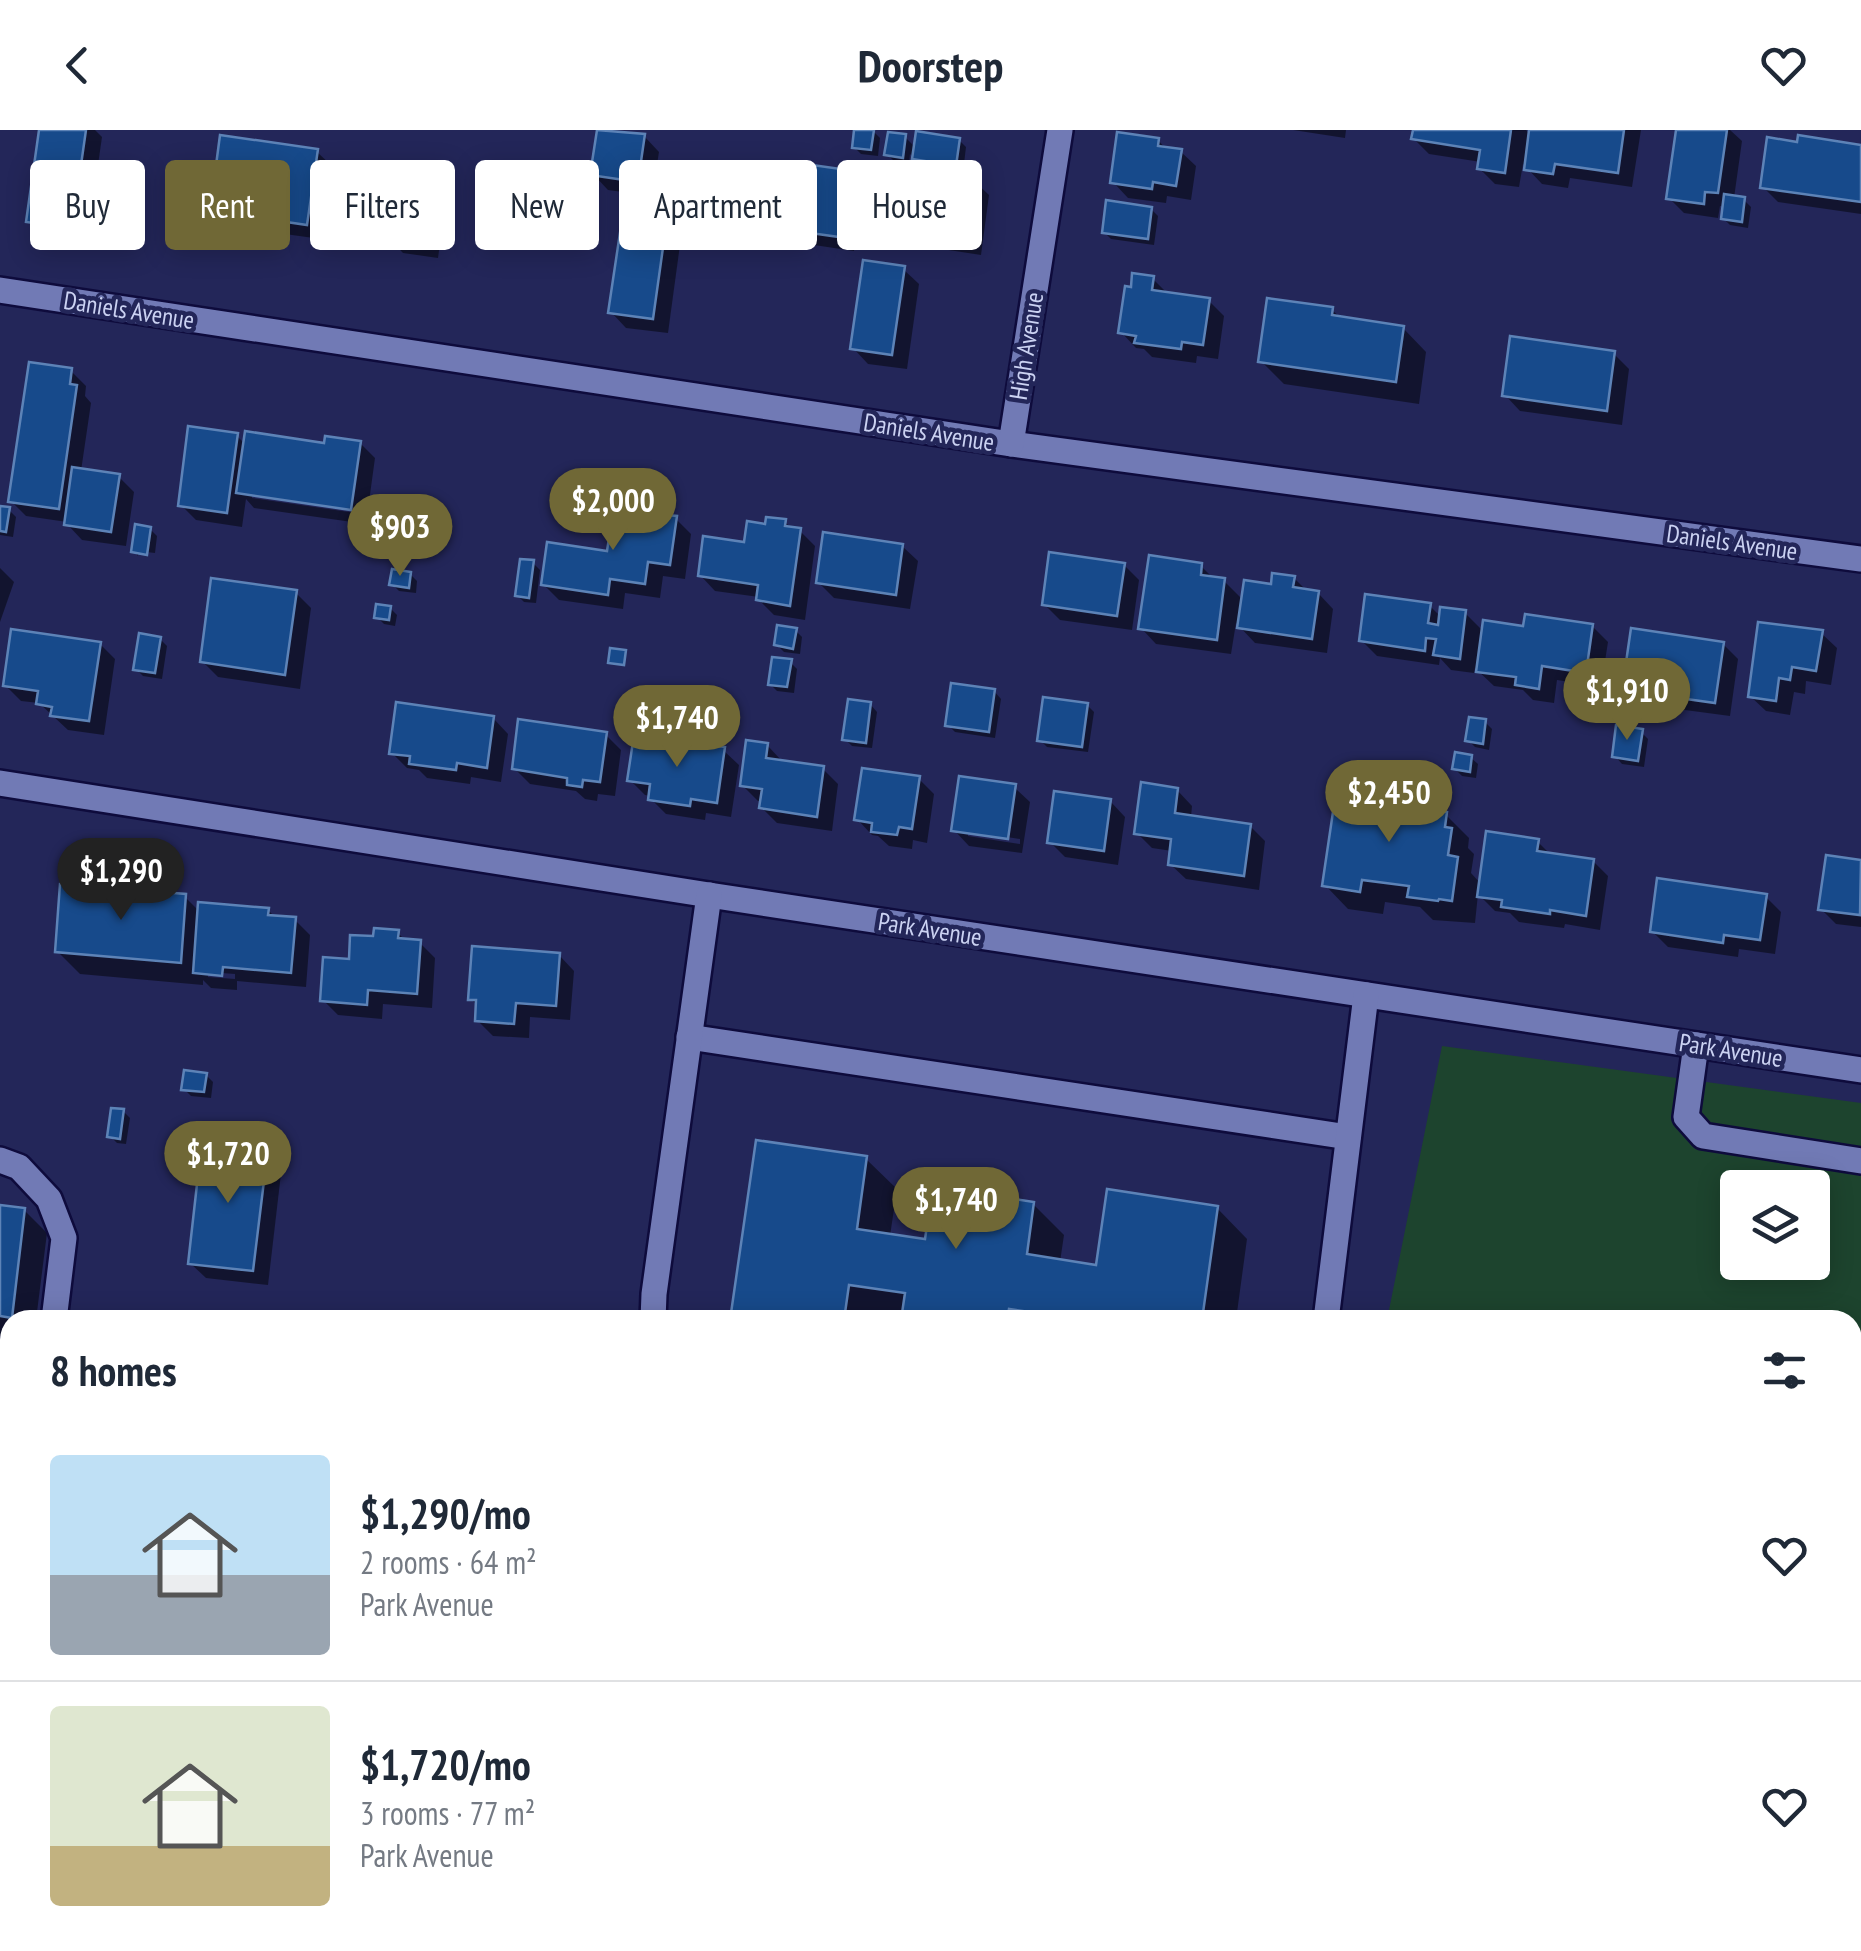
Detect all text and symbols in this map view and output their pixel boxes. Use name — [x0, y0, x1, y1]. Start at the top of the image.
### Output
text: Doorstep — [858, 36, 1003, 94]
icon: back — [50, 38, 105, 93]
icon: heart — [1756, 38, 1811, 93]
chip: Buy — [30, 160, 145, 250]
chip: Rent — [165, 160, 290, 250]
chip: Filters — [310, 160, 455, 250]
chip: New — [475, 160, 599, 250]
chip: Apartment — [619, 160, 817, 250]
chip: House — [837, 160, 982, 250]
street label: Daniels Avenue — [61, 284, 197, 336]
street label: High Avenue — [1002, 290, 1050, 402]
street label: Daniels Avenue — [861, 406, 997, 458]
pin: $2,000 — [532, 468, 694, 553]
text: $2,000 — [571, 479, 655, 521]
pin: $903 — [341, 494, 459, 579]
text: $903 — [369, 505, 431, 547]
street label: Daniels Avenue — [1664, 517, 1800, 567]
pin: $1,910 — [1546, 658, 1708, 743]
text: $1,910 — [1585, 669, 1669, 711]
pin: $1,740 — [596, 685, 758, 770]
text: $1,740 — [635, 696, 719, 738]
pin: $2,450 — [1308, 760, 1470, 845]
text: $2,450 — [1347, 771, 1431, 813]
pin: $1,290 — [40, 838, 202, 923]
text: $1,290 — [79, 849, 163, 891]
street label: Park Avenue — [876, 905, 984, 953]
street label: Park Avenue — [1677, 1026, 1785, 1074]
pin: $1,720 — [147, 1121, 309, 1206]
text: $1,720 — [186, 1132, 270, 1174]
pin: $1,740 — [875, 1167, 1037, 1252]
map controls — [1720, 1170, 1830, 1280]
button: layers — [1720, 1170, 1830, 1280]
text: $1,740 — [914, 1178, 998, 1220]
text: 8 homes — [50, 1343, 177, 1398]
icon: filters — [1757, 1343, 1812, 1398]
text: $1,290/mo — [360, 1486, 531, 1541]
icon: home — [130, 1495, 250, 1615]
icon: heart — [1757, 1528, 1812, 1583]
text: 2 rooms · 64 m² — [360, 1541, 537, 1583]
text: Park Avenue — [360, 1583, 494, 1625]
text: $1,720/mo — [360, 1737, 531, 1792]
icon: home — [130, 1746, 250, 1866]
icon: heart — [1757, 1779, 1812, 1834]
text: 3 rooms · 77 m² — [360, 1792, 535, 1834]
text: Park Avenue — [360, 1834, 494, 1876]

